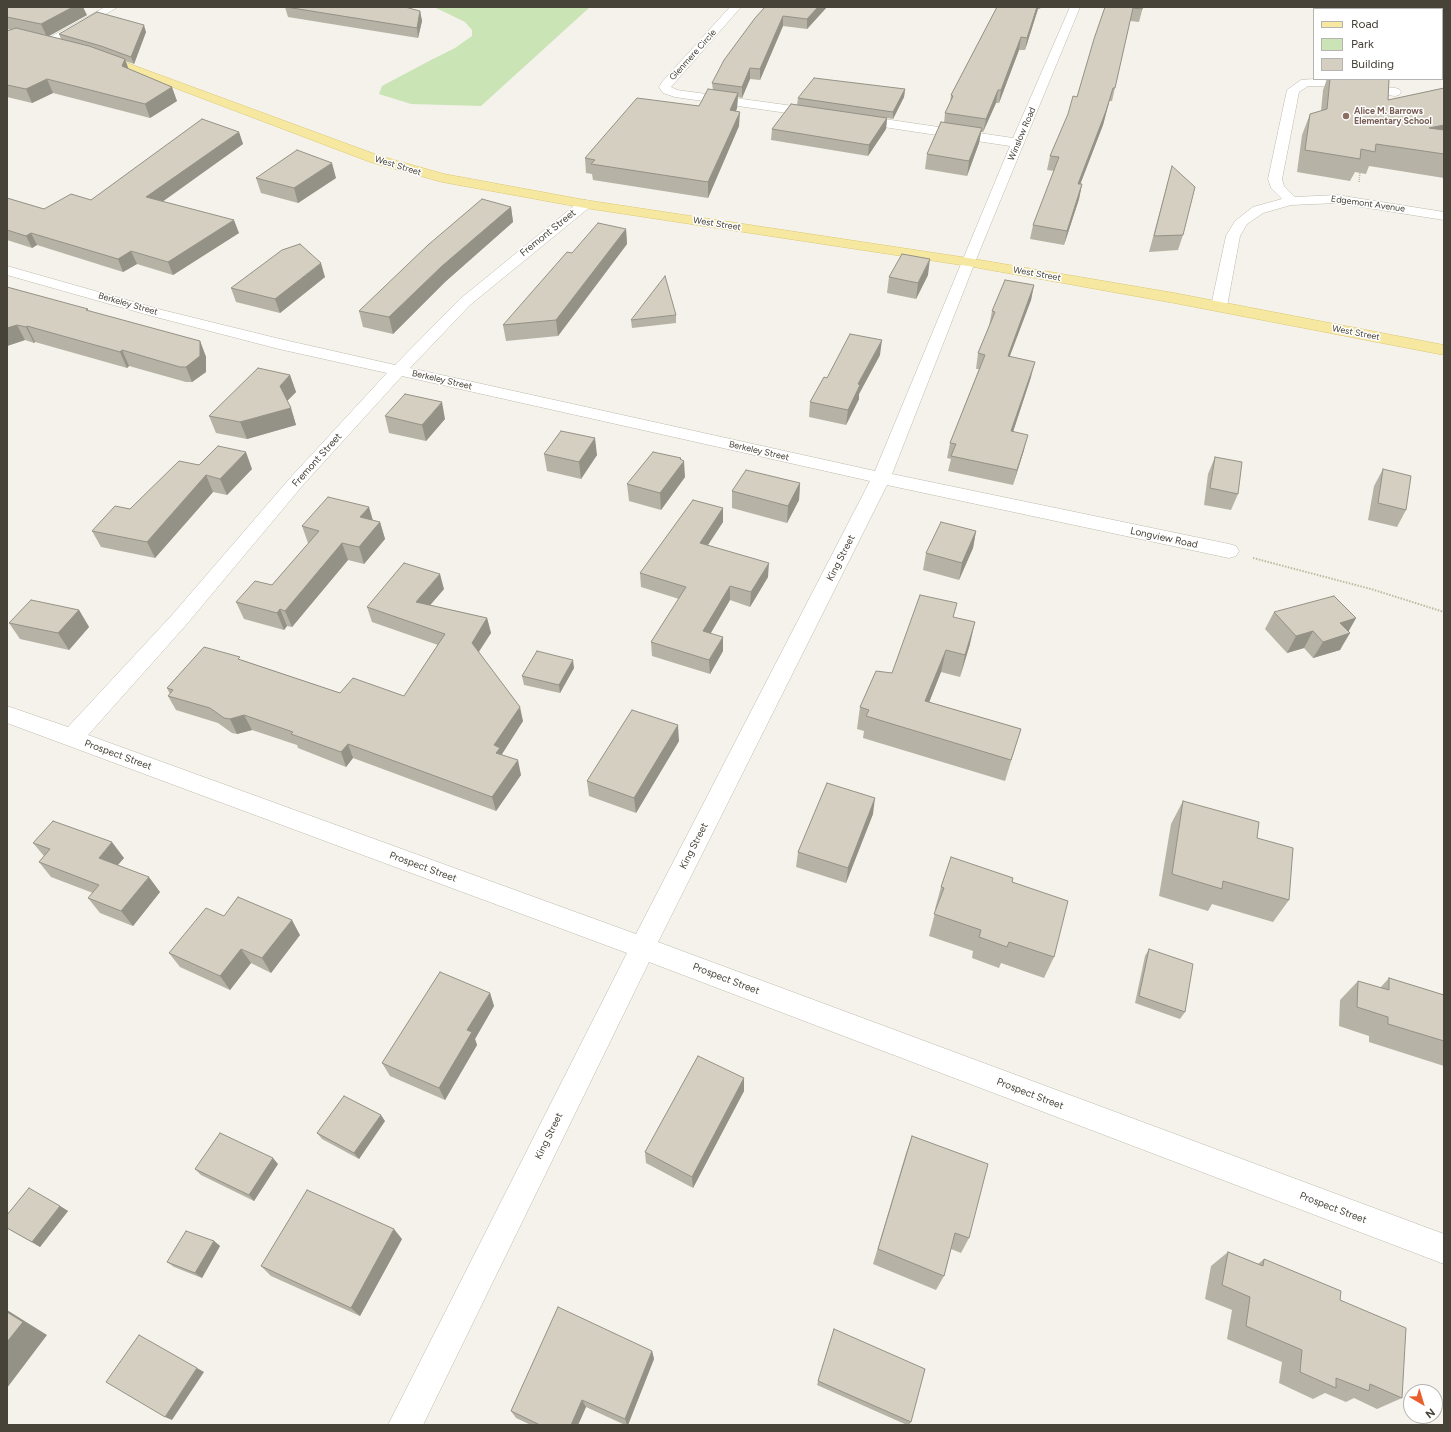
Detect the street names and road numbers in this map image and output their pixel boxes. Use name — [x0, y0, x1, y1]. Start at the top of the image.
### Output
street label: Glenmere Circle — [667, 27, 719, 83]
street label: Winslow Road — [1006, 106, 1038, 162]
street label: West Street — [373, 154, 423, 178]
street label: Edgemont Avenue — [1330, 193, 1406, 215]
street label: Fremont Street — [518, 207, 578, 259]
street label: West Street — [692, 215, 742, 233]
street label: West Street — [1012, 264, 1062, 284]
street label: Berkeley Street — [97, 290, 159, 318]
street label: West Street — [1331, 323, 1381, 343]
street label: Berkeley Street — [411, 368, 473, 392]
street label: Fremont Street — [290, 431, 344, 489]
street label: Berkeley Street — [728, 439, 790, 463]
street label: Longview Road — [1129, 525, 1199, 551]
street label: King Street — [824, 533, 858, 583]
street label: Prospect Street — [83, 737, 153, 773]
street label: King Street — [677, 821, 711, 871]
street label: Prospect Street — [388, 849, 458, 885]
street label: Prospect Street — [691, 961, 761, 997]
street label: Prospect Street — [995, 1076, 1065, 1112]
street label: King Street — [533, 1111, 565, 1161]
street label: Prospect Street — [1298, 1190, 1368, 1226]

